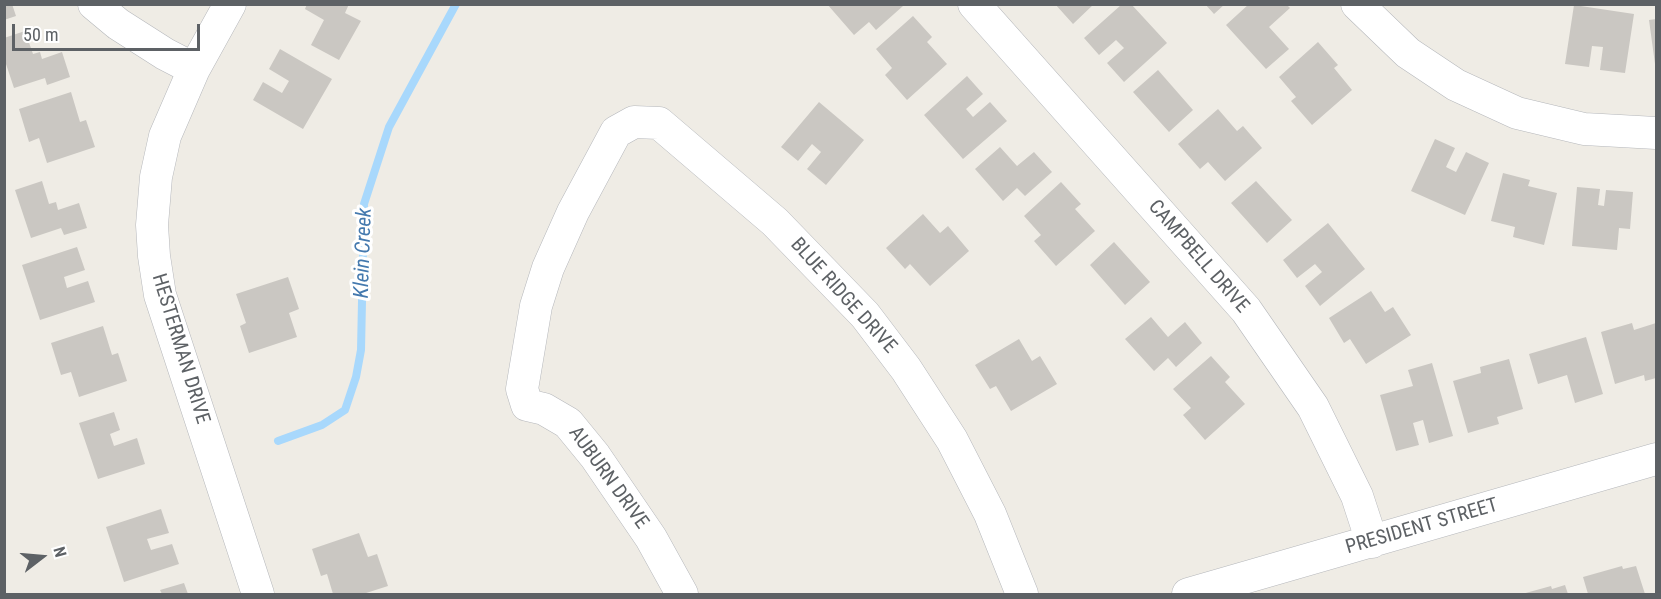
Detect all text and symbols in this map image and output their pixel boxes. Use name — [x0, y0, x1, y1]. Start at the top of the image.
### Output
scale bar — [15, 12, 202, 50]
text: 50 m — [23, 24, 58, 45]
street label: CAMPBELL DRIVE — [1142, 196, 1254, 318]
water label: Klein Creek — [350, 207, 378, 299]
street label: BLUE RIDGE DRIVE — [785, 233, 901, 359]
street label: HESTERMAN DRIVE — [146, 271, 214, 427]
street label: AUBURN DRIVE — [563, 422, 653, 534]
street label: PRESIDENT STREET — [1343, 494, 1501, 560]
north arrow — [12, 527, 72, 587]
text: N — [49, 545, 70, 559]

